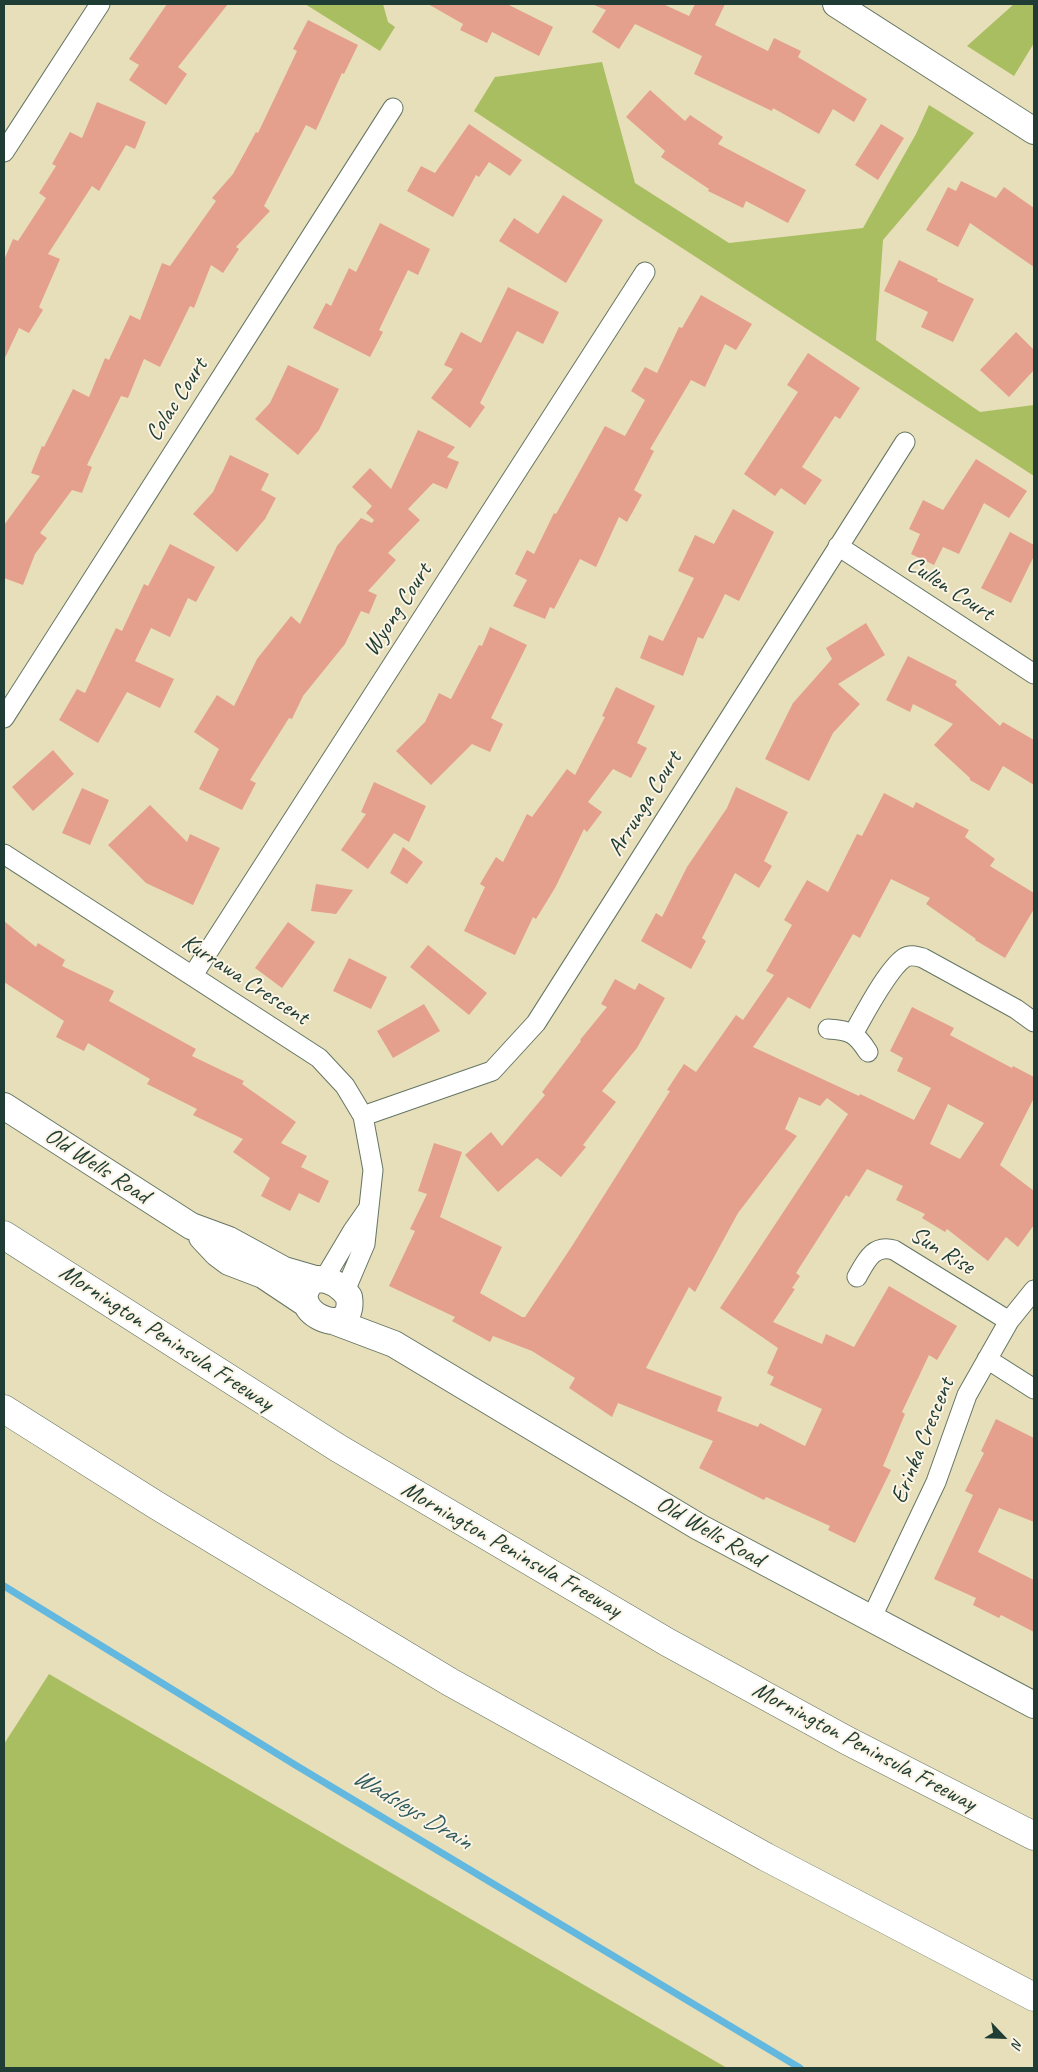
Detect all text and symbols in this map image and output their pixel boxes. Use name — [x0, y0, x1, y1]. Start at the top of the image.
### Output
street label: Colac Court — [140, 353, 214, 447]
street label: Cullen Court — [901, 550, 999, 628]
street label: Wyong Court — [357, 558, 439, 662]
street label: Arrunga Court — [602, 746, 688, 862]
street label: Kurrawa Crescent — [176, 928, 314, 1032]
street label: Old Wells Road — [39, 1121, 155, 1211]
street label: Sun Rise — [905, 1221, 979, 1281]
street label: Mornington Peninsula Freeway — [54, 1258, 278, 1418]
street label: Erinka Crescent — [885, 1374, 961, 1508]
street label: Mornington Peninsula Freeway — [396, 1475, 626, 1625]
street label: Old Wells Road — [651, 1490, 769, 1574]
street label: Mornington Peninsula Freeway — [747, 1676, 981, 1818]
water label: Wadsleys Drain — [347, 1763, 477, 1857]
north arrow — [978, 2012, 1028, 2062]
text: N — [1008, 2036, 1027, 2051]

